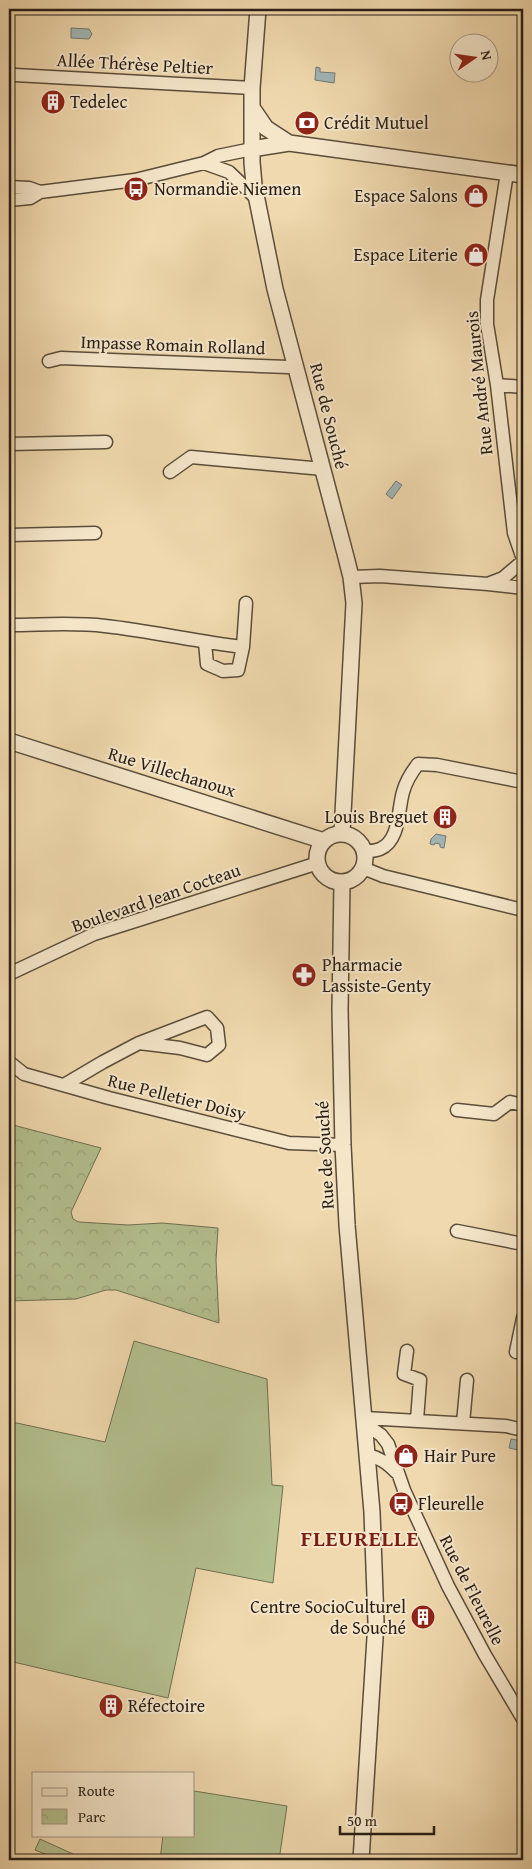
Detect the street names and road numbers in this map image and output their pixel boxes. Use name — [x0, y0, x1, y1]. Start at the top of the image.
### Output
street label: Allée Thérèse Peltier — [56, 46, 214, 81]
street label: Rue André Maurois — [458, 310, 499, 456]
street label: Impasse Romain Rolland — [80, 328, 266, 361]
street label: Rue de Souché — [303, 360, 356, 472]
street label: Rue Villechanoux — [105, 739, 240, 804]
street label: Boulevard Jean Cocteau — [68, 856, 244, 939]
street label: Rue Pelletier Doisy — [105, 1066, 249, 1127]
street label: Rue de Souché — [308, 1100, 341, 1210]
street label: Rue de Fleurelle — [433, 1530, 512, 1650]

